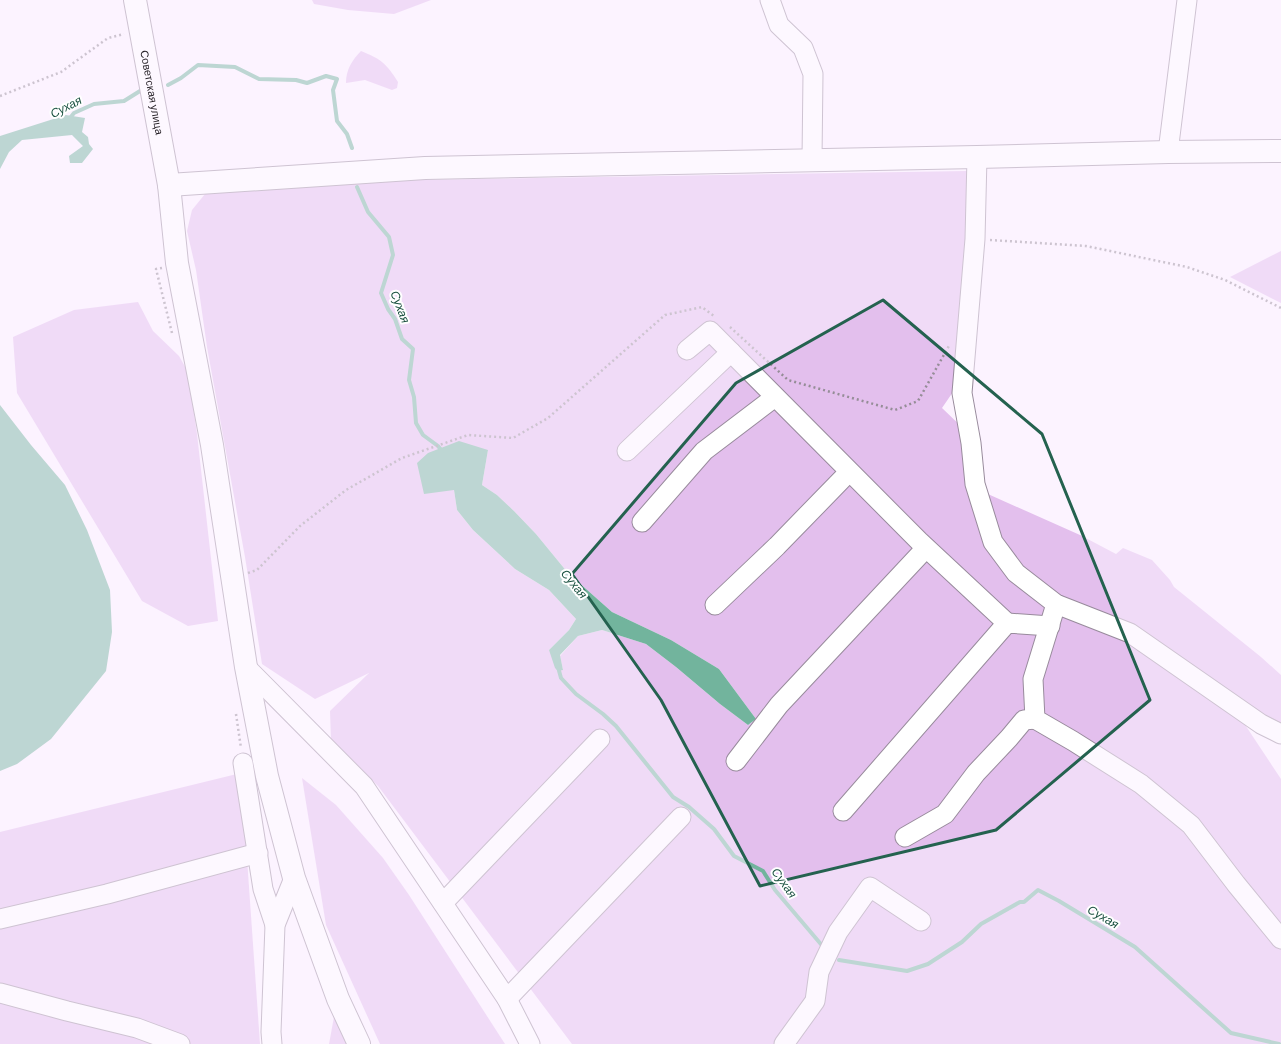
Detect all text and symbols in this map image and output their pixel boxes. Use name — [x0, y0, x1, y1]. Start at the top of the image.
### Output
street label: Советская улица — [138, 49, 167, 137]
water label: Сухая — [47, 92, 85, 121]
water label: Сухая — [387, 289, 414, 326]
water label: Сухая — [558, 566, 591, 602]
water label: Сухая — [768, 865, 801, 901]
water label: Сухая — [1085, 902, 1122, 932]

